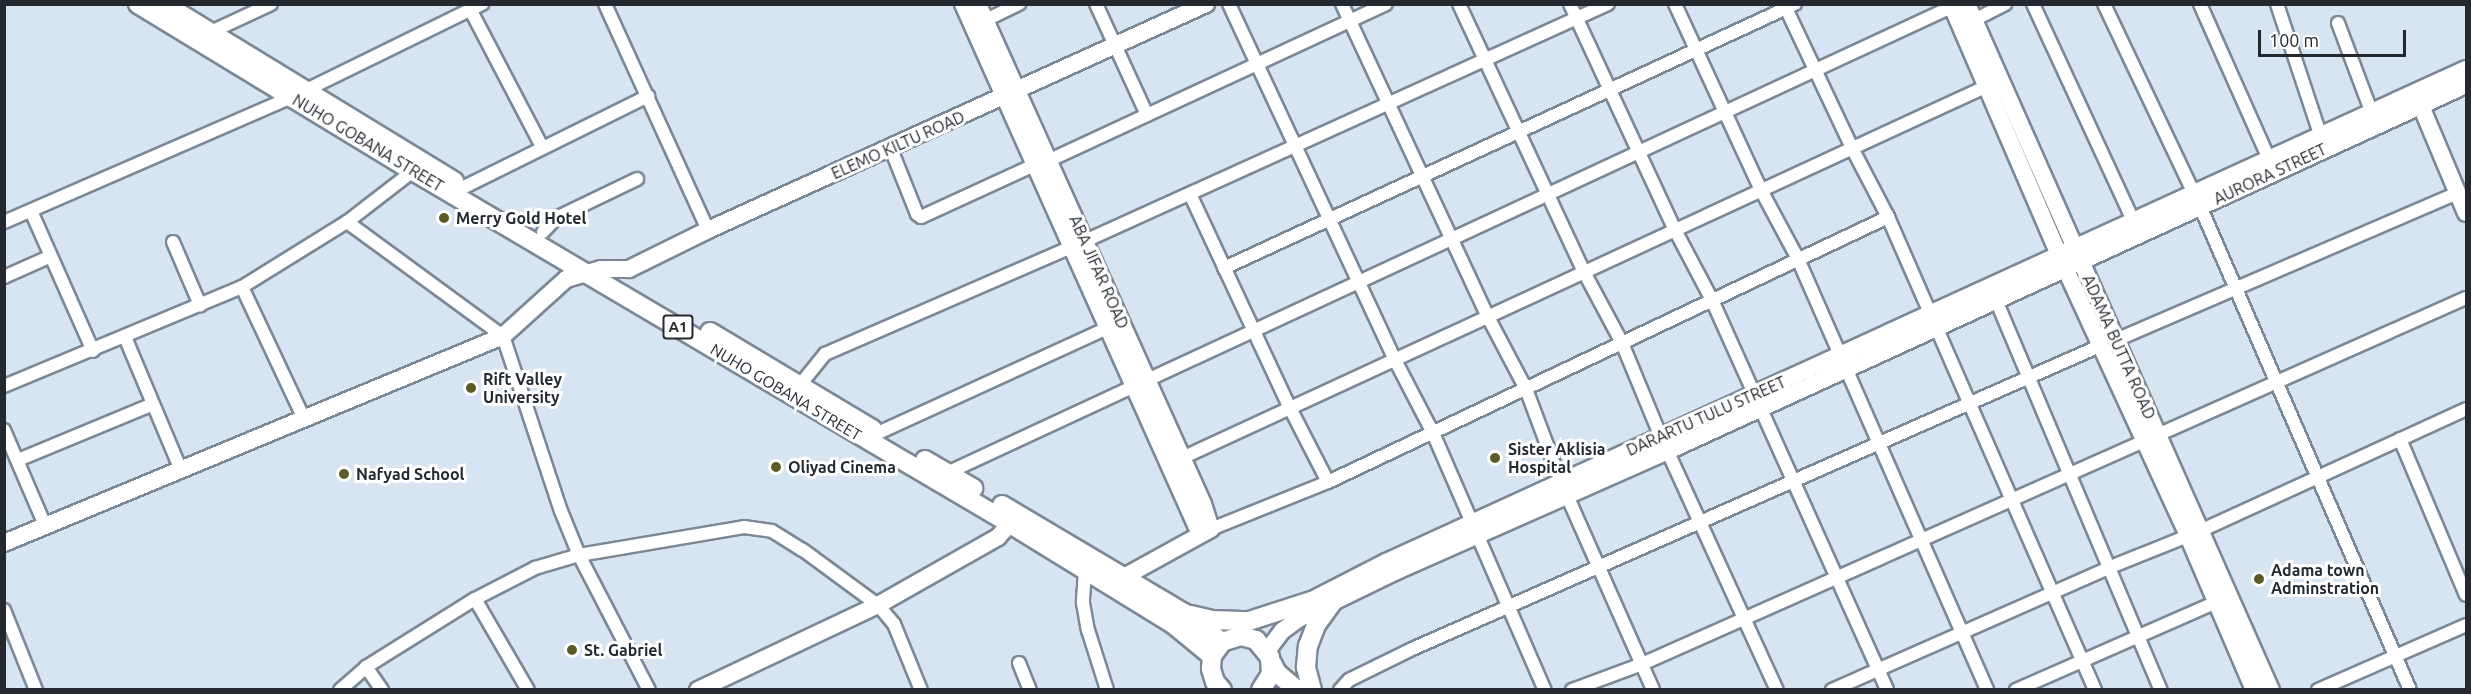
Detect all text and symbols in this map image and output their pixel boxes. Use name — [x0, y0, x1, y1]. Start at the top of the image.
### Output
scale bar — [2261, 18, 2410, 56]
text: 100 m — [2269, 30, 2319, 50]
street label: NUHO GOBANA STREET — [289, 90, 447, 196]
street label: ELEMO KILTU ROAD — [828, 107, 968, 183]
street label: AURORA STREET — [2211, 139, 2329, 209]
place label: Merry Gold Hotel — [456, 208, 586, 228]
marker: Merry Gold Hotel — [437, 211, 451, 225]
street label: ABA JIFAR ROAD — [1065, 212, 1133, 332]
street label: ADAMA BUTTA ROAD — [2078, 272, 2160, 422]
road number: A1 — [662, 315, 694, 339]
street label: NUHO GOBANA STREET — [707, 339, 865, 445]
place label: Rift Valley University — [483, 369, 562, 407]
street label: DARARTU TULU STREET — [1623, 372, 1789, 460]
marker: Rift Valley University — [464, 381, 478, 395]
place label: Sister Aklisia Hospital — [1508, 439, 1606, 477]
marker: Sister Aklisia Hospital — [1486, 449, 1504, 467]
place label: Oliyad Cinema — [788, 457, 896, 477]
marker: Oliyad Cinema — [769, 460, 783, 474]
place label: Nafyad School — [356, 464, 464, 484]
marker: Nafyad School — [337, 467, 351, 481]
place label: Adama town Adminstration — [2271, 560, 2379, 598]
marker: Adama town Adminstration — [2252, 572, 2266, 586]
place label: St. Gabriel — [584, 640, 662, 660]
marker: St. Gabriel — [565, 643, 579, 657]

